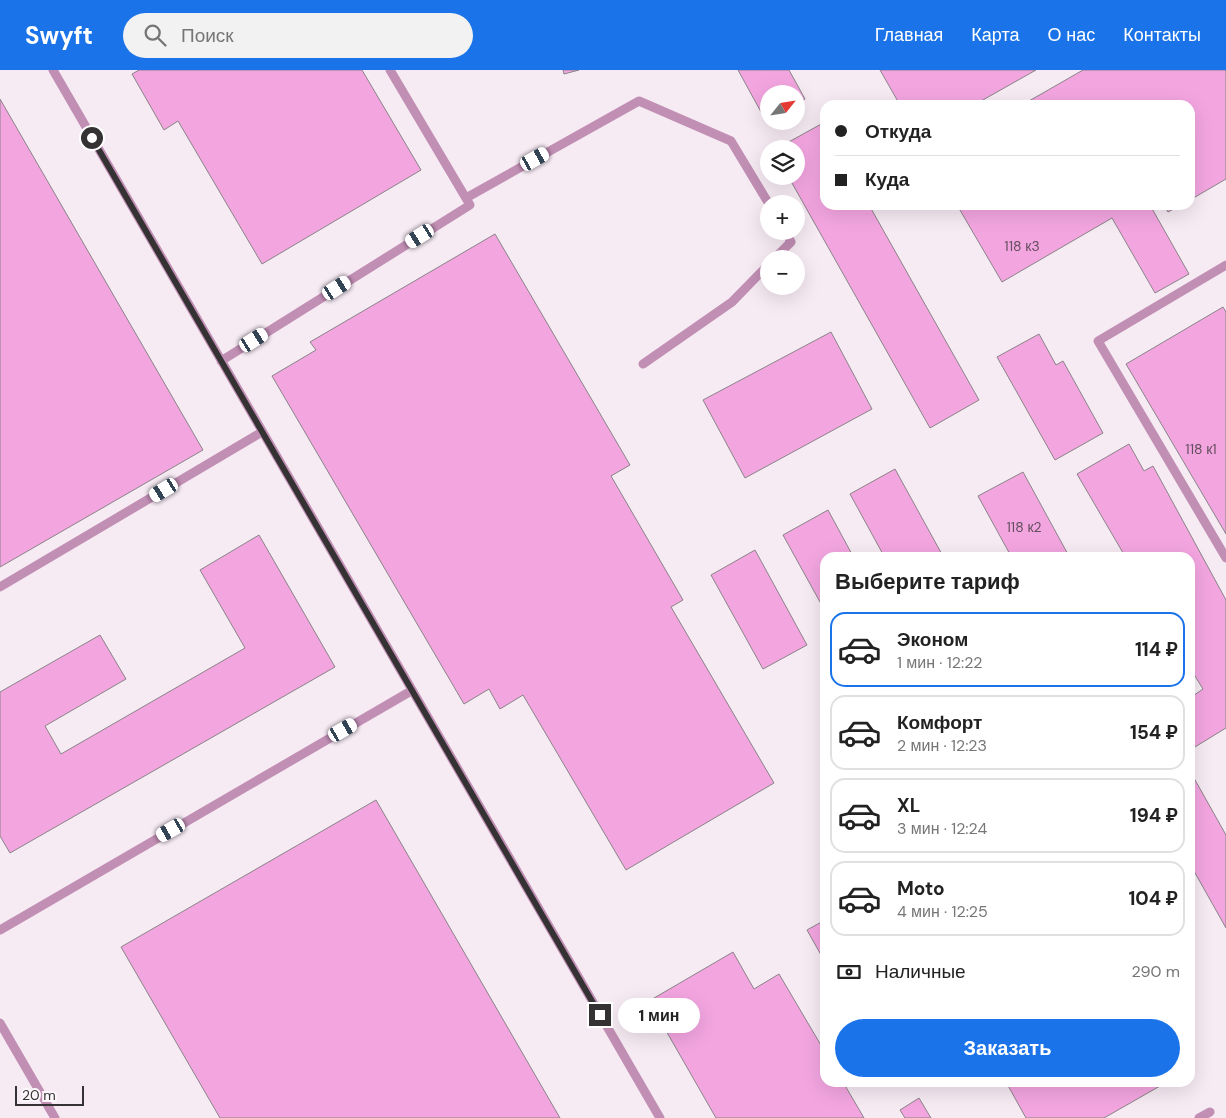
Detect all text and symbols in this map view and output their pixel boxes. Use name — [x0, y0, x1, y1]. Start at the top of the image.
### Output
search box — [123, 13, 473, 58]
text: Swyft — [25, 20, 93, 51]
icon: search — [141, 21, 169, 49]
text: Поиск — [181, 23, 234, 48]
text: Главная — [875, 23, 943, 47]
text: Карта — [971, 23, 1020, 47]
text: О нас — [1048, 23, 1095, 47]
text: Контакты — [1123, 23, 1201, 47]
north arrow — [760, 85, 805, 130]
map controls — [760, 85, 805, 295]
text: Откуда — [865, 119, 931, 144]
route start — [81, 127, 103, 149]
button: layers — [760, 140, 805, 185]
car — [518, 145, 551, 173]
text: Куда — [865, 167, 909, 192]
button: + — [760, 195, 805, 240]
car — [403, 222, 436, 250]
house number: 118 к3 — [1004, 237, 1040, 255]
button: − — [760, 250, 805, 295]
car — [320, 274, 353, 302]
car — [237, 326, 270, 354]
house number: 118 к1 — [1185, 440, 1217, 458]
car — [147, 476, 180, 504]
house number: 118 к2 — [1006, 518, 1042, 536]
text: Выберите тариф — [835, 567, 1020, 596]
icon: car — [837, 627, 882, 672]
text: Эконом — [897, 627, 968, 652]
text: 114 ₽ — [1135, 637, 1178, 662]
text: 1 мин · 12:22 — [897, 652, 983, 673]
icon: car — [837, 710, 882, 755]
text: Комфорт — [897, 710, 982, 735]
car — [326, 716, 359, 744]
text: 154 ₽ — [1130, 720, 1178, 745]
text: 2 мин · 12:23 — [897, 735, 987, 756]
icon: car — [837, 793, 882, 838]
text: XL — [897, 793, 920, 818]
text: 194 ₽ — [1130, 803, 1178, 828]
car — [154, 816, 187, 844]
text: 3 мин · 12:24 — [897, 818, 987, 839]
icon: car — [837, 876, 882, 921]
text: Moto — [897, 876, 945, 901]
text: 104 ₽ — [1128, 886, 1178, 911]
text: 4 мин · 12:25 — [897, 901, 988, 922]
icon: cash — [835, 958, 863, 986]
text: Наличные — [875, 959, 966, 984]
text: 290 m — [1131, 961, 1180, 982]
callout: 1 мин — [618, 998, 700, 1032]
route end — [589, 1004, 611, 1026]
text: 1 мин — [639, 1005, 679, 1026]
button: Заказать — [835, 1019, 1180, 1077]
scale bar — [15, 1083, 84, 1106]
text: 20 m — [22, 1086, 56, 1104]

